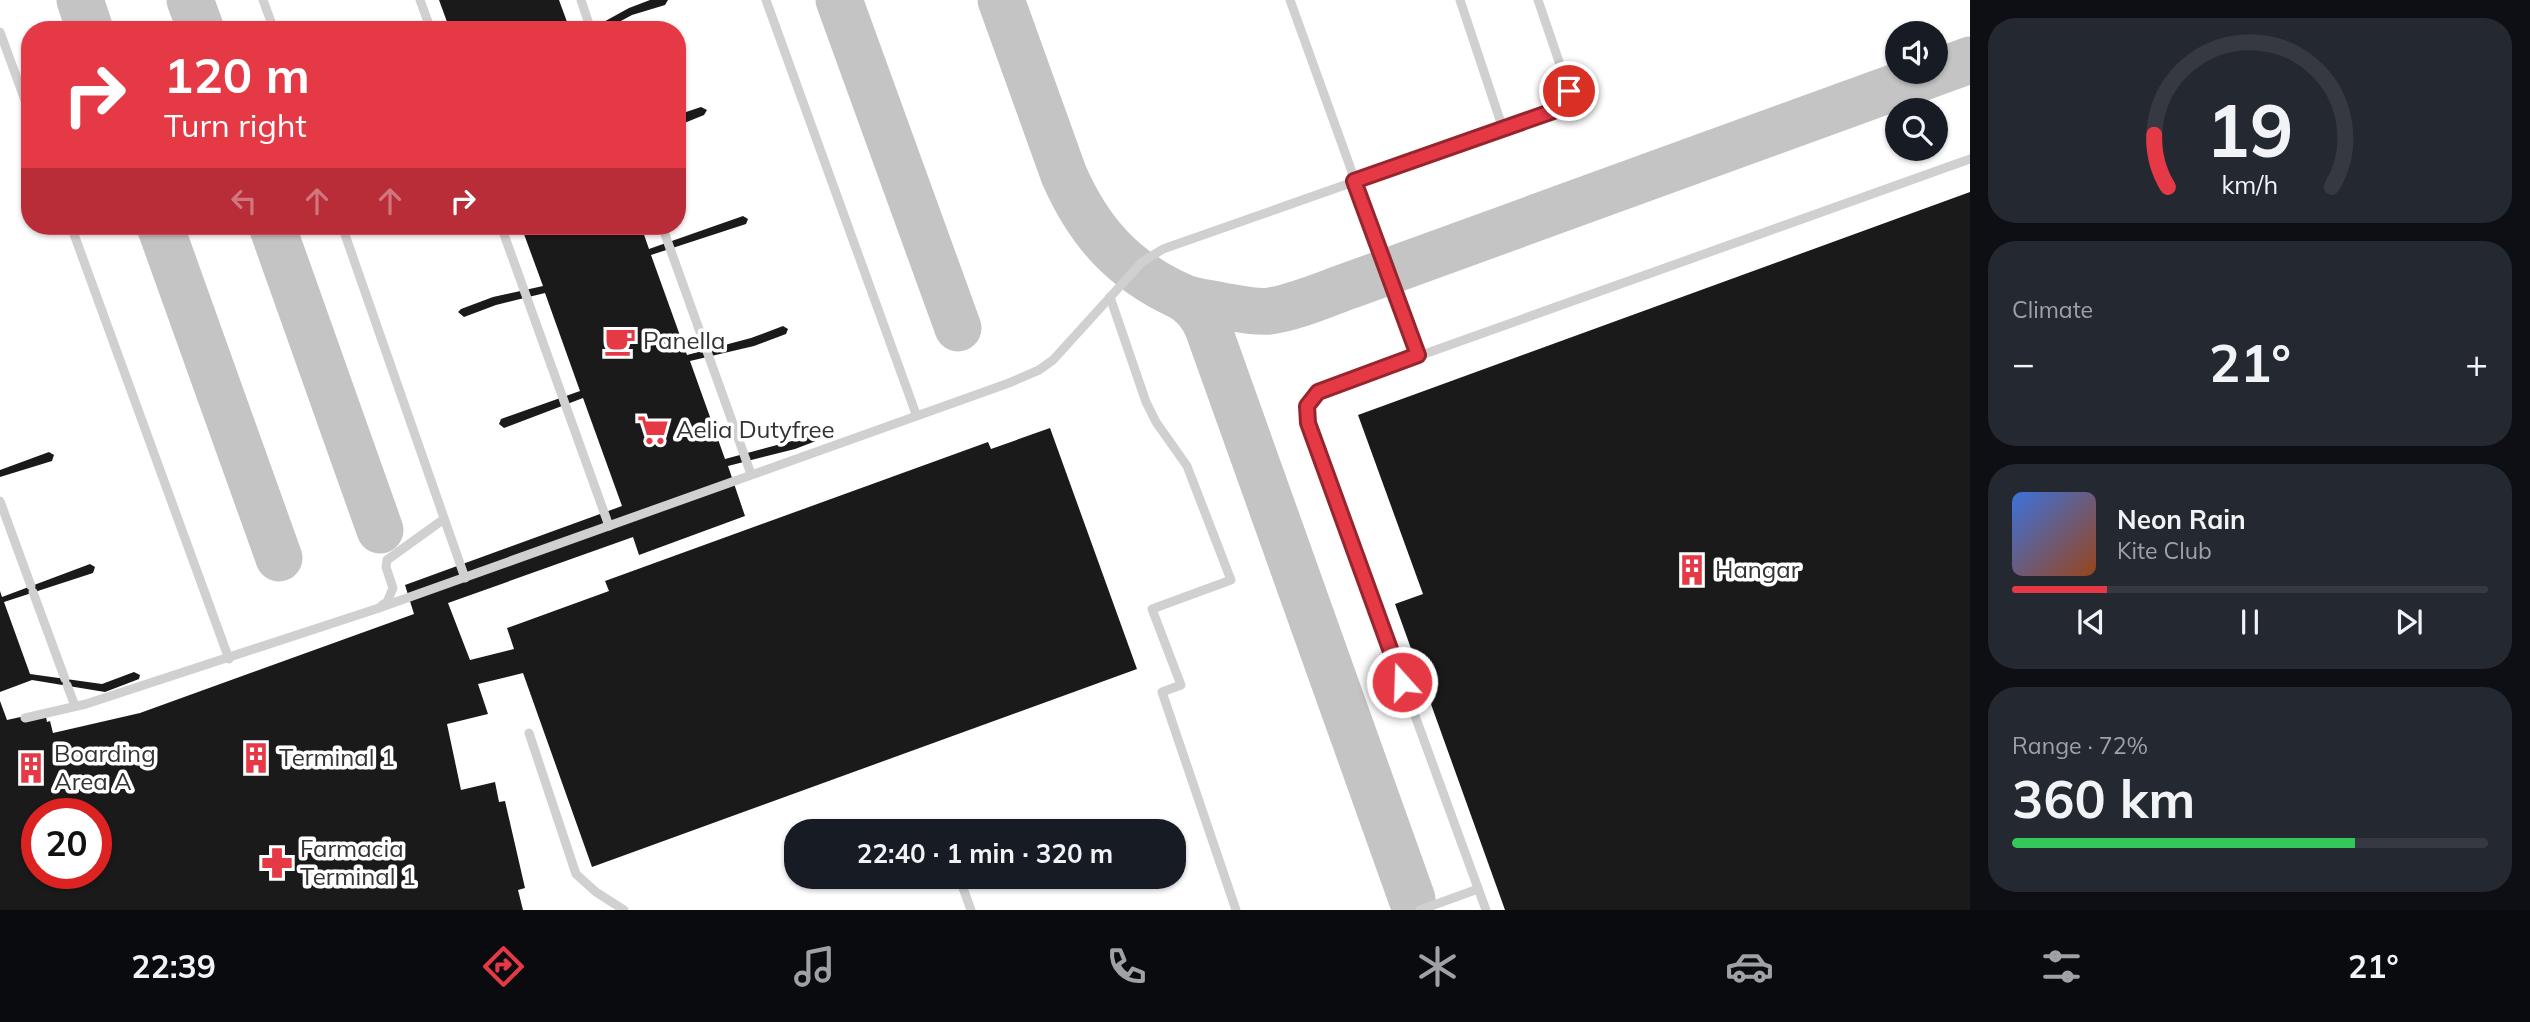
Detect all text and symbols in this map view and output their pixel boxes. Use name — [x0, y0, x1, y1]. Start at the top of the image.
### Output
map controls — [1885, 21, 1948, 161]
button: sound — [1885, 21, 1948, 84]
text: 120 m — [164, 44, 310, 105]
icon: right — [49, 49, 140, 140]
pin — [1539, 61, 1599, 121]
icon: arrive — [1550, 72, 1588, 110]
text: 19 — [2206, 84, 2294, 175]
button: search — [1885, 98, 1948, 161]
text: Turn right — [164, 105, 307, 145]
text: km/h — [2222, 168, 2278, 199]
icon: left — [225, 182, 263, 220]
icon: ahead — [298, 182, 336, 220]
icon: ahead — [371, 182, 409, 220]
icon: right — [444, 182, 482, 220]
text: Climate — [2012, 295, 2093, 324]
cafe icon: Panella — [603, 324, 637, 358]
place label: Panella — [643, 325, 725, 355]
text: 21° — [2209, 330, 2291, 395]
text: − — [2012, 339, 2035, 387]
text: + — [2465, 339, 2488, 387]
supermarket icon: Aelia Dutyfree — [636, 413, 670, 447]
place label: Aelia Dutyfree — [676, 414, 835, 444]
text: Neon Rain — [2117, 503, 2246, 536]
text: Kite Club — [2117, 536, 2212, 565]
building icon: Hangar — [1675, 553, 1709, 587]
place label: Hangar — [1715, 554, 1800, 584]
icon: previous — [2072, 603, 2110, 641]
icon: pause — [2231, 603, 2269, 641]
icon: next — [2390, 603, 2428, 641]
position arrow — [1365, 645, 1439, 719]
text: Range · 72% — [2012, 731, 2148, 760]
place label: Boarding Area A — [54, 738, 156, 796]
building icon: Terminal 1 — [239, 741, 273, 775]
place label: Terminal 1 — [279, 742, 395, 772]
building icon: Boarding Area A — [14, 751, 48, 785]
text: 360 km — [2012, 766, 2195, 831]
speed limit sign: 20 — [21, 798, 112, 889]
place label: Farmacia Terminal 1 — [300, 833, 416, 891]
text: 22:40 · 1 min · 320 m — [857, 837, 1113, 870]
pharmacy icon: Farmacia Terminal 1 — [260, 846, 294, 880]
icon: directions — [479, 942, 528, 991]
icon: music — [790, 942, 839, 991]
icon: phone — [1102, 942, 1151, 991]
icon: climate — [1413, 942, 1462, 991]
icon: car — [1725, 942, 1774, 991]
icon: filters — [2037, 942, 2086, 991]
text: 22:39 — [131, 946, 216, 986]
text: 21° — [2348, 946, 2399, 986]

